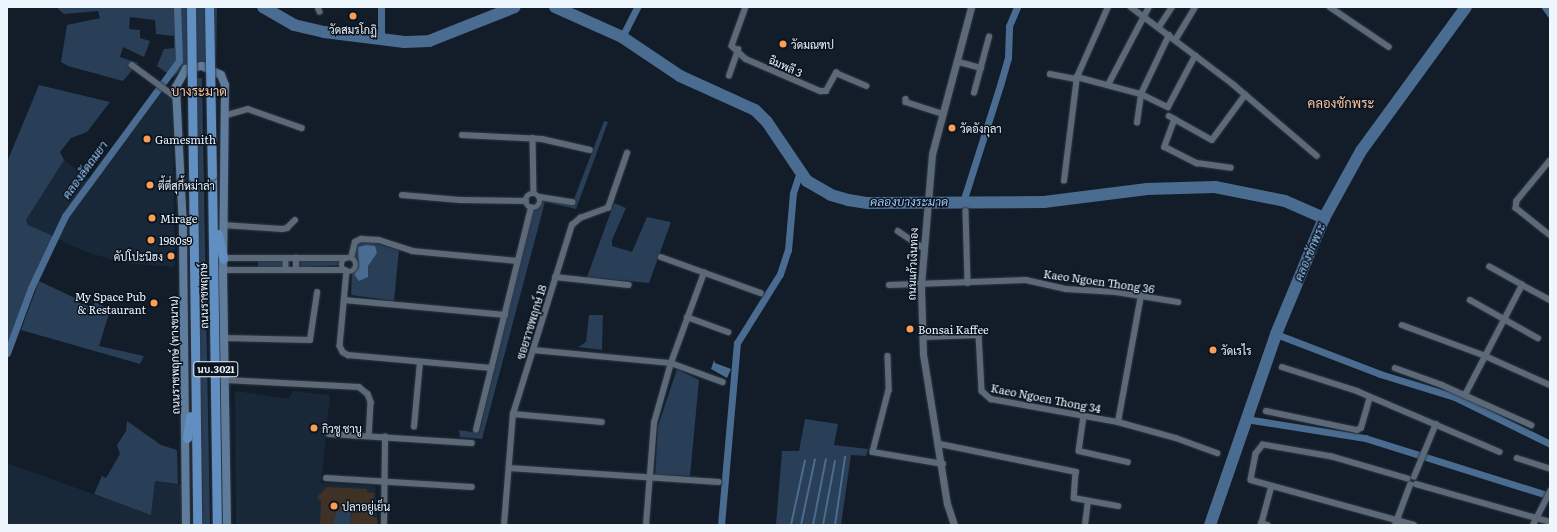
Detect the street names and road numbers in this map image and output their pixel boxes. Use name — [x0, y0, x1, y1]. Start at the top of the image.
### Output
street label: ฉิมพลี 3 — [767, 53, 805, 79]
street label: ถนนแก้วเงินทอง — [904, 227, 920, 301]
street label: ถนนราชพฤกษ์ — [196, 263, 210, 329]
street label: Kaeo Ngoen Thong 36 — [1043, 267, 1155, 295]
street label: ซอยราชพฤกษ์ 18 — [513, 283, 549, 361]
street label: ถนนราชพฤกษ์ (ทางขนาน) — [166, 296, 182, 414]
road number: นบ.3021 — [193, 361, 239, 377]
street label: Kaeo Ngoen Thong 34 — [990, 381, 1102, 415]

